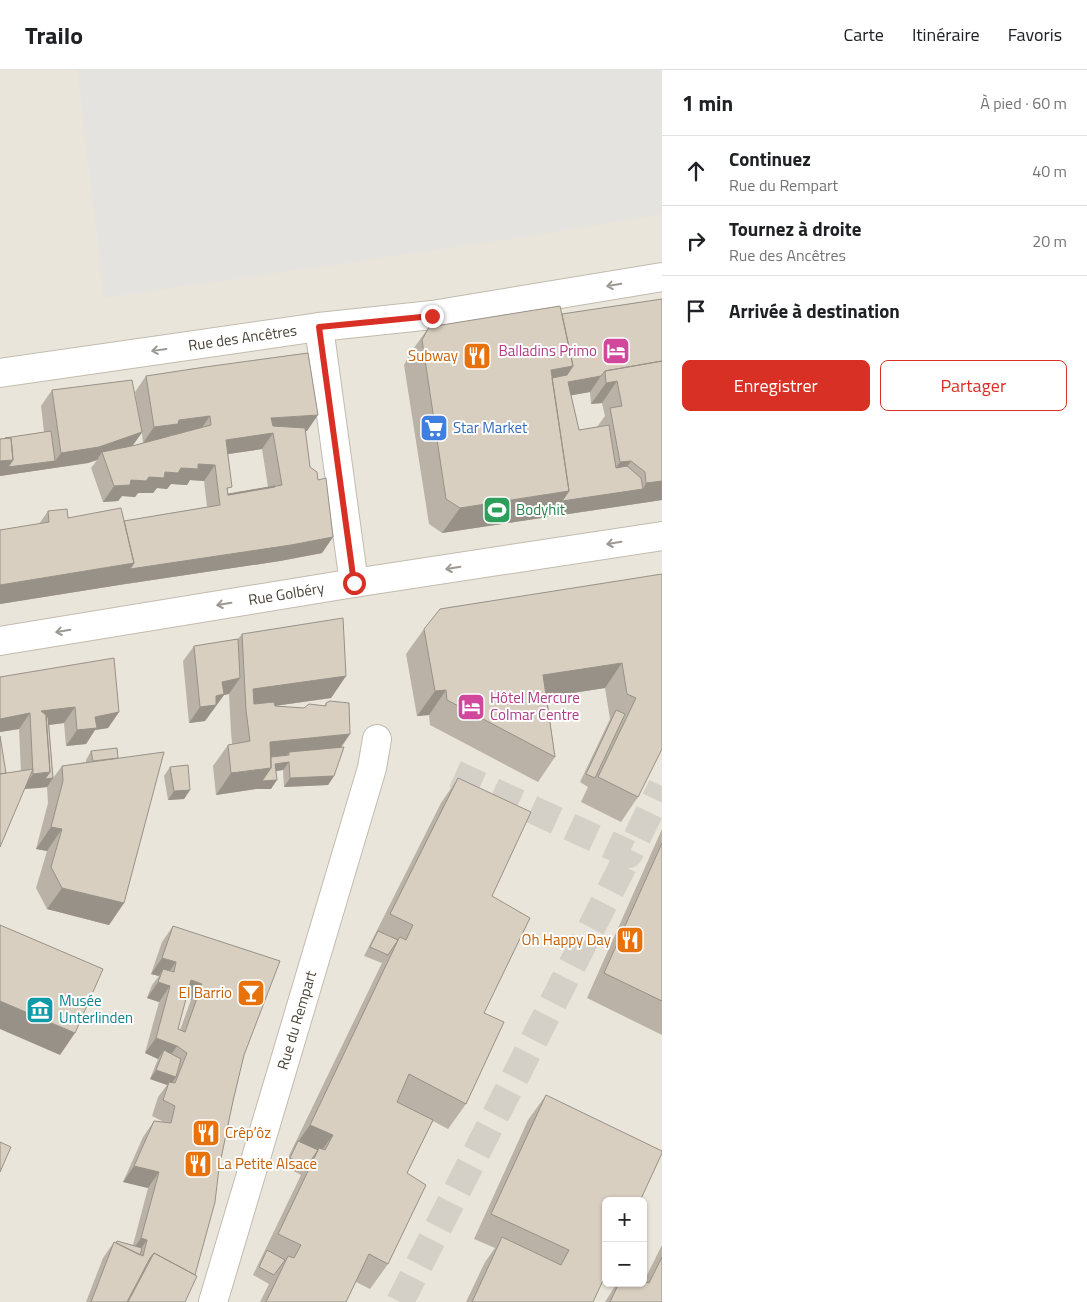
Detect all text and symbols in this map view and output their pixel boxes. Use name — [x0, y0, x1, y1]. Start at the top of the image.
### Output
text: Trailo — [25, 17, 83, 53]
text: Carte — [843, 21, 884, 48]
text: Itinéraire — [912, 21, 980, 48]
text: Favoris — [1008, 21, 1062, 48]
text: 1 min — [682, 87, 733, 119]
text: À pied · 60 m — [980, 91, 1067, 115]
text: Continuez — [729, 144, 811, 173]
icon: ahead — [682, 157, 710, 185]
text: 40 m — [1032, 159, 1067, 183]
text: Rue du Rempart — [729, 173, 838, 197]
text: Tournez à droite — [729, 214, 861, 243]
icon: right — [682, 227, 710, 255]
text: 20 m — [1032, 229, 1067, 253]
text: Rue des Ancêtres — [729, 243, 846, 267]
one-way arrow — [606, 281, 622, 291]
text: Arrivée à destination — [729, 296, 900, 325]
icon: arrive — [682, 297, 710, 325]
route end — [421, 305, 444, 328]
street label: Rue des Ancêtres — [186, 318, 298, 357]
hotel icon: Balladins Primo — [601, 336, 631, 366]
place label: Balladins Primo — [498, 339, 597, 362]
restaurant icon: Subway — [462, 341, 492, 371]
place label: Subway — [408, 344, 458, 367]
one-way arrow — [151, 345, 167, 355]
button: Enregistrer — [682, 360, 870, 411]
button: Partager — [880, 360, 1067, 411]
supermarket icon: Star Market — [419, 413, 449, 443]
place label: Star Market — [453, 416, 528, 439]
sports icon: Bodyhit — [482, 495, 512, 525]
place label: Bodyhit — [516, 498, 566, 521]
one-way arrow — [606, 538, 622, 548]
one-way arrow — [446, 563, 462, 573]
route start — [343, 572, 366, 595]
street label: Rue Golbéry — [246, 576, 326, 611]
one-way arrow — [216, 600, 232, 610]
one-way arrow — [56, 626, 72, 636]
place label: Hôtel Mercure Colmar Centre — [490, 686, 580, 726]
hotel icon: Hôtel Mercure Colmar Centre — [456, 692, 486, 722]
restaurant icon: Oh Happy Day — [615, 925, 645, 955]
place label: Oh Happy Day — [522, 928, 611, 951]
street label: Rue du Rempart — [271, 967, 322, 1072]
bar icon: El Barrio — [236, 978, 266, 1008]
place label: El Barrio — [179, 981, 232, 1004]
place label: Musée Unterlinden — [59, 989, 133, 1029]
museum icon: Musée Unterlinden — [25, 995, 55, 1025]
restaurant icon: Crêp’ôz — [191, 1118, 221, 1148]
place label: Crêp’ôz — [225, 1121, 271, 1144]
restaurant icon: La Petite Alsace — [183, 1149, 213, 1179]
place label: La Petite Alsace — [217, 1152, 317, 1175]
map controls — [602, 1197, 647, 1287]
button: + — [602, 1197, 647, 1242]
button: − — [602, 1242, 647, 1287]

